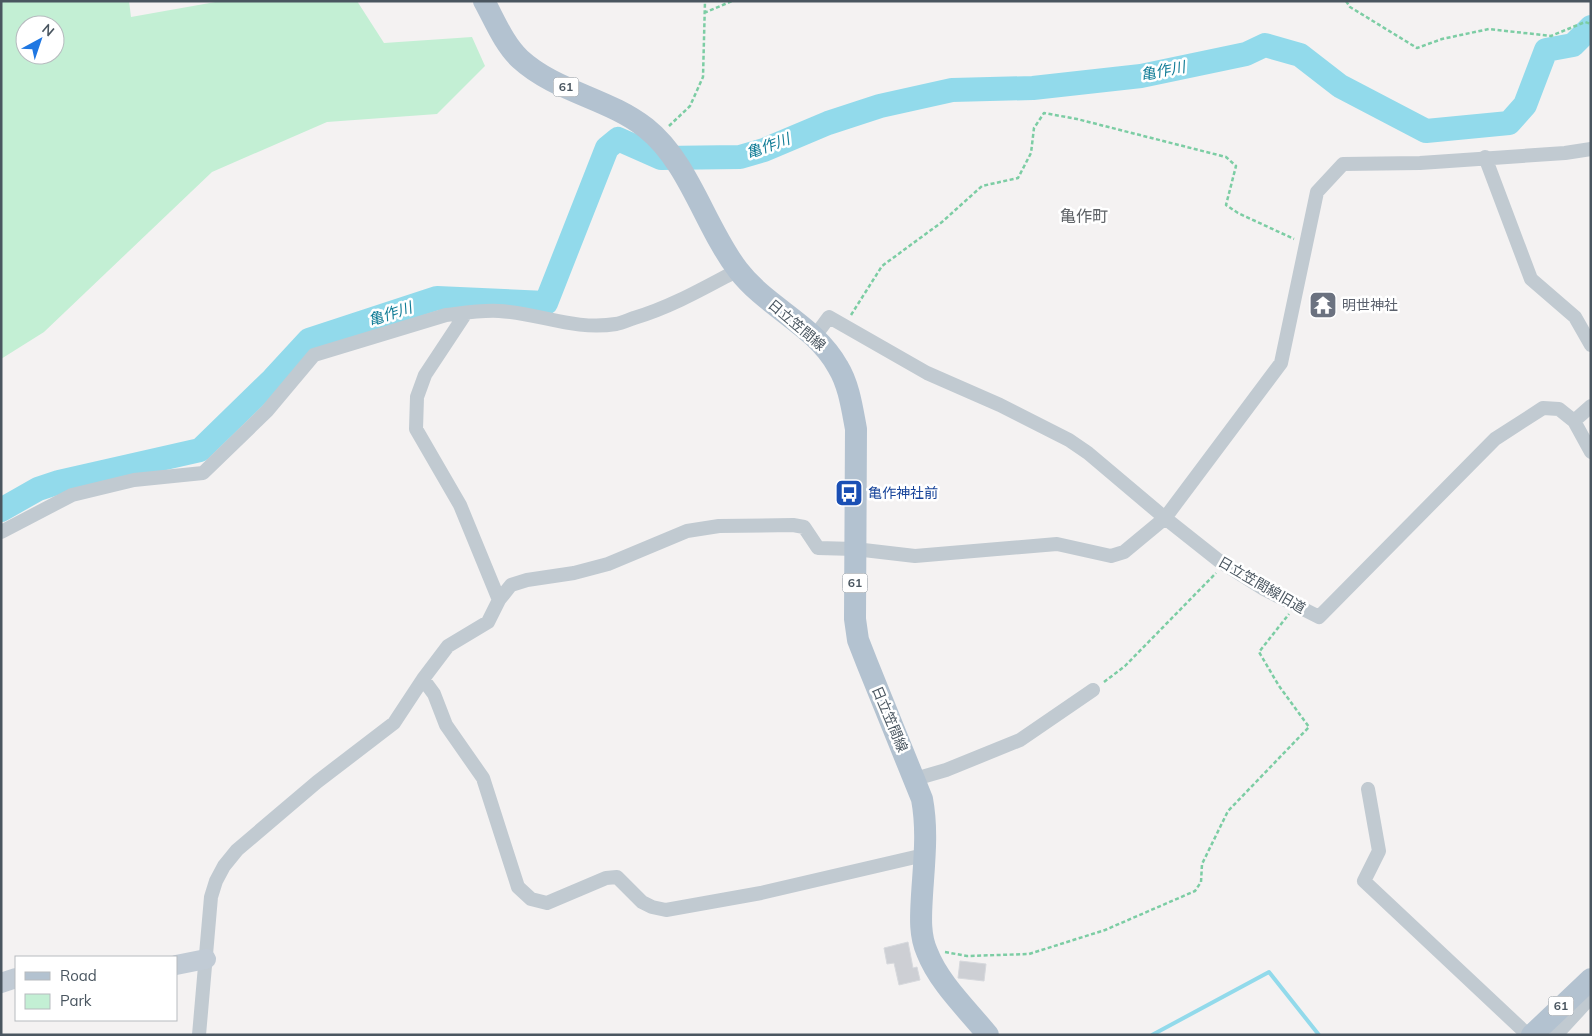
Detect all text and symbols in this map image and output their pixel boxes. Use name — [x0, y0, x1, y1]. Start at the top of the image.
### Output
north arrow — [15, 15, 65, 65]
text: N — [39, 20, 58, 40]
water label: 亀作川 — [1139, 57, 1189, 84]
road number: 61 — [554, 77, 578, 96]
water label: 亀作川 — [743, 128, 794, 162]
district label: 亀作町 — [1060, 206, 1108, 226]
temple icon: 明世神社 — [1308, 290, 1338, 320]
street label: 日立笠間線 — [764, 296, 830, 354]
place label: 明世神社 — [1342, 296, 1398, 314]
water label: 亀作川 — [366, 297, 416, 330]
bus stop icon: 亀作神社前 — [834, 478, 864, 508]
place label: 亀作神社前 — [868, 484, 938, 502]
street label: 日立笠間線旧道 — [1215, 553, 1309, 617]
road number: 61 — [842, 574, 868, 592]
street label: 日立笠間線 — [868, 683, 912, 755]
legend — [15, 956, 178, 1021]
text: Road — [60, 966, 97, 985]
text: Park — [60, 991, 92, 1010]
road number: 61 — [1548, 996, 1574, 1016]

